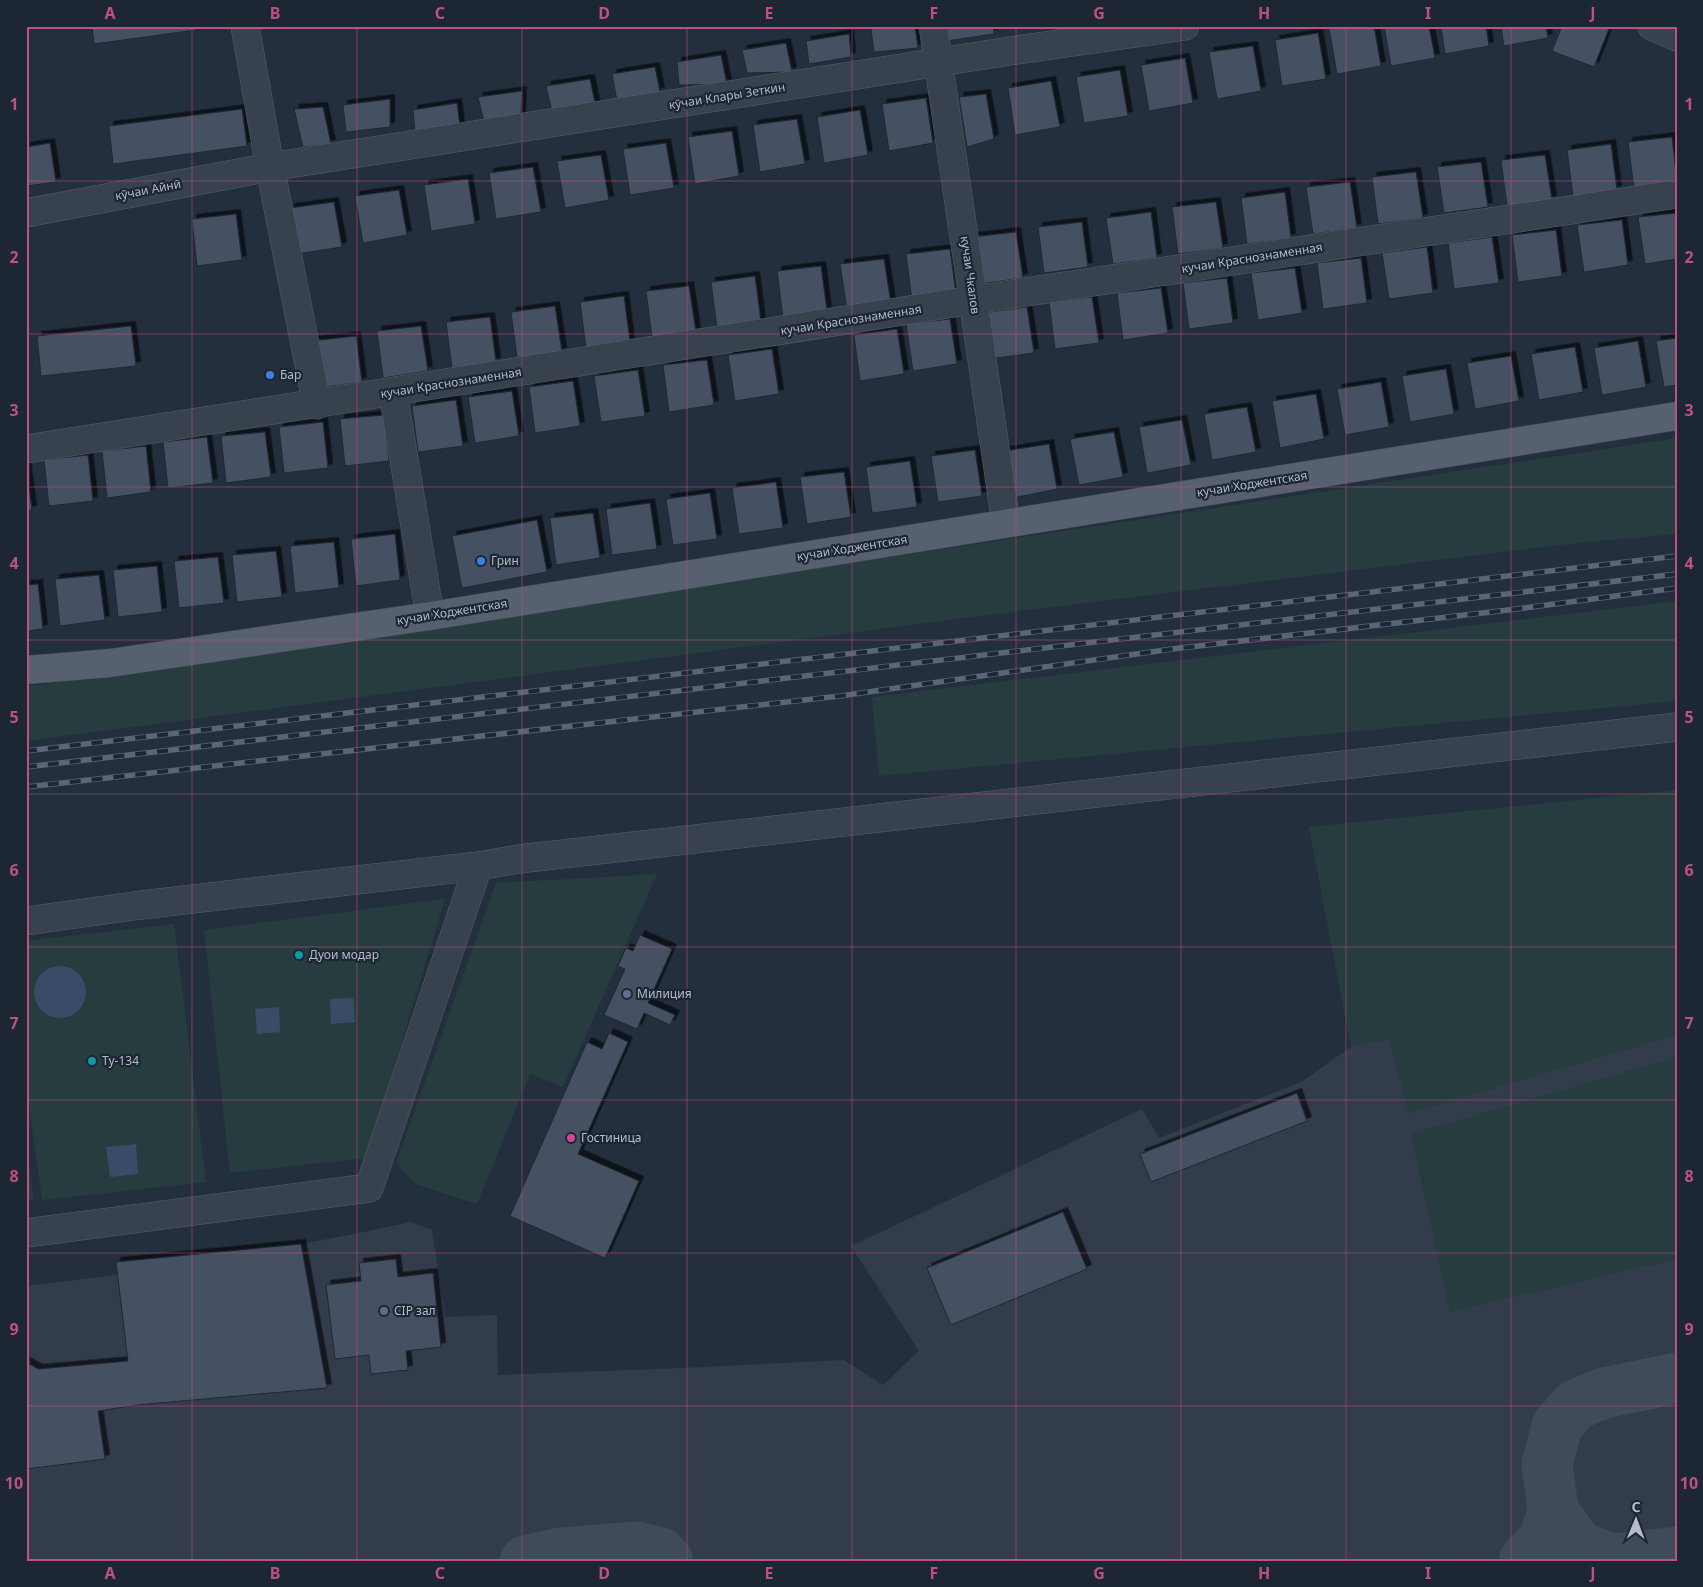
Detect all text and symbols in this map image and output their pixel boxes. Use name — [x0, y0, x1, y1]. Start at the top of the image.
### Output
text: A — [104, 2, 116, 24]
text: B — [270, 2, 280, 24]
text: C — [435, 2, 445, 24]
text: D — [598, 2, 610, 24]
text: E — [765, 2, 774, 24]
text: F — [930, 2, 938, 24]
text: G — [1093, 2, 1105, 24]
text: H — [1258, 2, 1270, 24]
text: I — [1425, 2, 1431, 24]
text: J — [1588, 2, 1596, 24]
street label: кӯчаи Клары Зеткин — [667, 78, 786, 113]
text: 1 — [9, 93, 19, 115]
text: 1 — [1684, 93, 1694, 115]
street label: кӯчаи Айнӣ — [114, 175, 182, 204]
street label: кучаи Чкалов — [957, 235, 984, 315]
street label: кучаи Краснознаменная — [1180, 238, 1324, 277]
text: 2 — [9, 246, 19, 268]
text: 2 — [1684, 246, 1694, 268]
street label: кучаи Краснознаменная — [779, 300, 923, 339]
street label: кучаи Краснознаменная — [379, 363, 523, 402]
place label: Бар — [280, 366, 301, 383]
marker: Бар — [264, 369, 276, 381]
text: 3 — [9, 399, 19, 421]
text: 3 — [1684, 399, 1694, 421]
street label: кучаи Ходжентская — [1195, 466, 1308, 501]
street label: кучаи Ходжентская — [795, 530, 908, 565]
text: 4 — [9, 552, 19, 574]
place label: Грин — [491, 552, 519, 569]
text: 4 — [1684, 552, 1694, 574]
marker: Грин — [475, 555, 487, 567]
street label: кучаи Ходжентская — [395, 594, 508, 629]
text: 5 — [9, 706, 19, 728]
text: 5 — [1684, 706, 1694, 728]
text: 6 — [9, 859, 19, 881]
text: 6 — [1684, 859, 1694, 881]
place label: Дуои модар — [309, 946, 379, 963]
marker: Дуои модар — [293, 949, 305, 961]
place label: Милиция — [637, 985, 692, 1002]
marker: Милиция — [621, 988, 633, 1000]
text: 7 — [9, 1012, 19, 1034]
text: 7 — [1684, 1012, 1694, 1034]
place label: Ту-134 — [102, 1052, 139, 1069]
marker: Ту-134 — [86, 1055, 98, 1067]
place label: Гостиница — [581, 1129, 642, 1146]
marker: Гостиница — [565, 1132, 577, 1144]
text: 8 — [9, 1165, 19, 1187]
text: 8 — [1684, 1165, 1694, 1187]
place label: CIP зал — [394, 1302, 436, 1319]
marker: CIP зал — [378, 1305, 390, 1317]
text: 9 — [9, 1318, 19, 1340]
text: 9 — [1684, 1318, 1694, 1340]
text: 10 — [5, 1472, 23, 1494]
text: 10 — [1680, 1472, 1698, 1494]
north arrow — [1610, 1494, 1660, 1544]
text: С — [1632, 1497, 1641, 1516]
text: A — [104, 1562, 116, 1584]
text: B — [270, 1562, 280, 1584]
text: C — [435, 1562, 445, 1584]
text: D — [598, 1562, 610, 1584]
text: E — [765, 1562, 774, 1584]
text: F — [930, 1562, 938, 1584]
text: G — [1093, 1562, 1105, 1584]
text: H — [1258, 1562, 1270, 1584]
text: I — [1425, 1562, 1431, 1584]
text: J — [1588, 1562, 1596, 1584]

